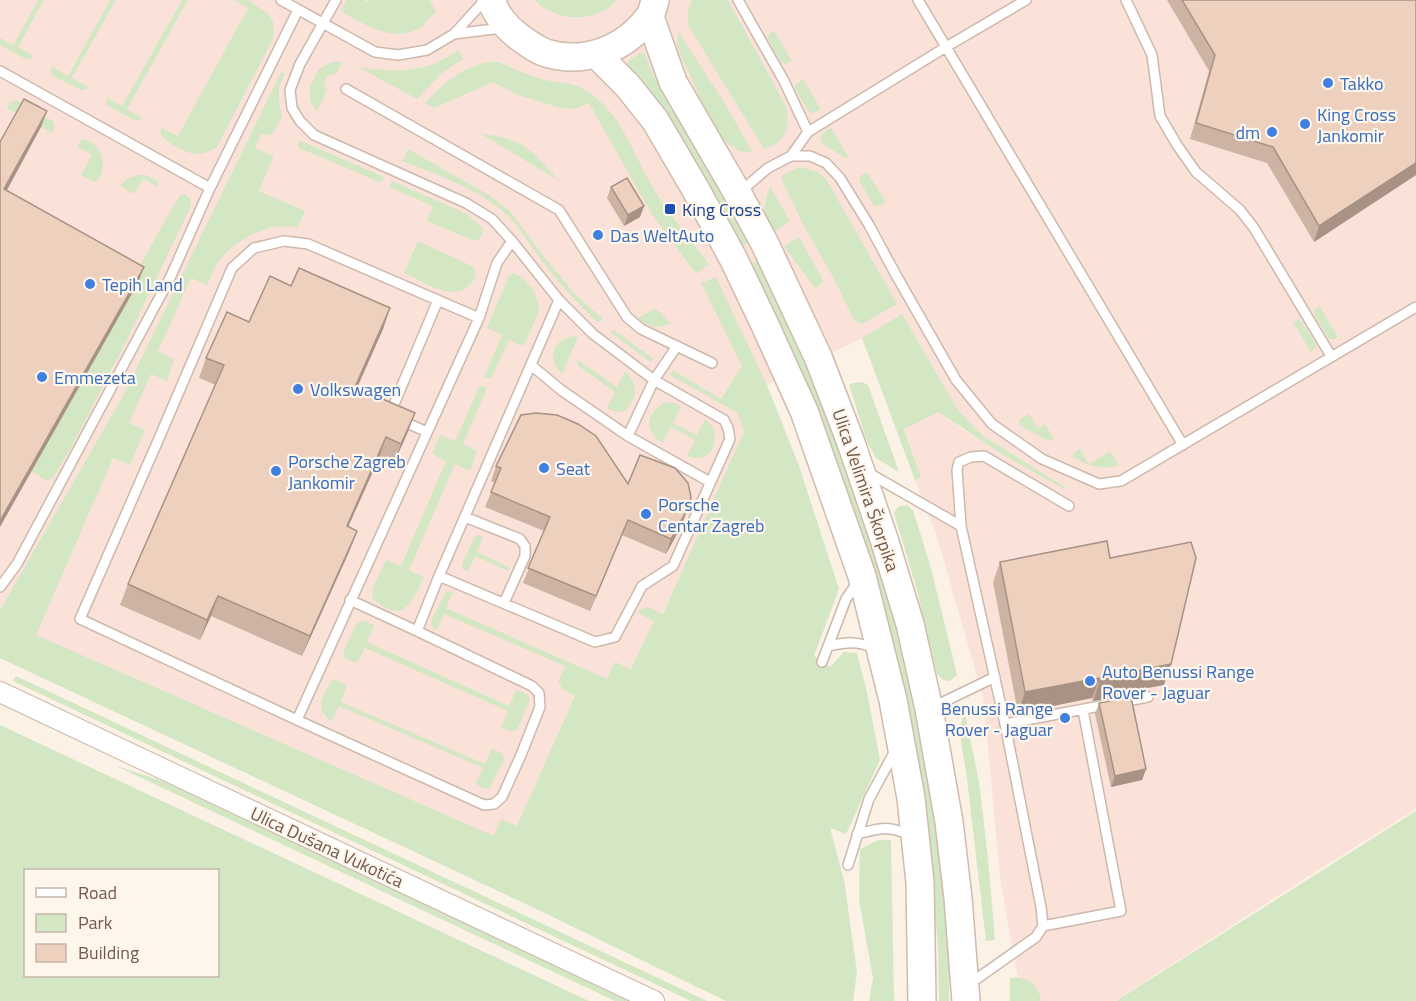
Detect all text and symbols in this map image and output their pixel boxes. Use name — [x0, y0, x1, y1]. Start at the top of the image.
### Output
place label: Takko — [1340, 70, 1383, 97]
marker: Takko — [1321, 76, 1335, 90]
place label: King Cross Jankomir — [1317, 101, 1396, 149]
marker: King Cross Jankomir — [1298, 117, 1312, 131]
place label: dm — [1235, 119, 1260, 146]
marker: dm — [1265, 125, 1279, 139]
place label: King Cross — [682, 196, 761, 223]
marker: King Cross — [663, 202, 677, 216]
place label: Das WeltAuto — [610, 222, 714, 249]
marker: Das WeltAuto — [591, 228, 605, 242]
place label: Tepih Land — [102, 271, 183, 298]
marker: Tepih Land — [83, 277, 97, 291]
place label: Emmezeta — [54, 364, 136, 391]
marker: Emmezeta — [35, 370, 49, 384]
place label: Volkswagen — [310, 376, 401, 403]
marker: Volkswagen — [291, 382, 305, 396]
street label: Ulica Velimira Škorpika — [825, 405, 907, 575]
place label: Porsche Zagreb Jankomir — [288, 448, 406, 496]
place label: Seat — [556, 455, 591, 482]
marker: Seat — [537, 461, 551, 475]
marker: Porsche Zagreb Jankomir — [269, 464, 283, 478]
place label: Porsche Centar Zagreb — [658, 491, 764, 539]
marker: Porsche Centar Zagreb — [639, 507, 653, 521]
place label: Auto Benussi Range Rover - Jaguar — [1102, 658, 1254, 706]
marker: Auto Benussi Range Rover - Jaguar — [1083, 674, 1097, 688]
place label: Benussi Range Rover - Jaguar — [941, 695, 1053, 743]
marker: Benussi Range Rover - Jaguar — [1058, 711, 1072, 725]
street label: Ulica Dušana Vukotića — [246, 800, 408, 894]
legend — [24, 869, 219, 977]
text: Road — [78, 879, 117, 906]
text: Park — [78, 909, 113, 936]
text: Building — [78, 939, 139, 966]

